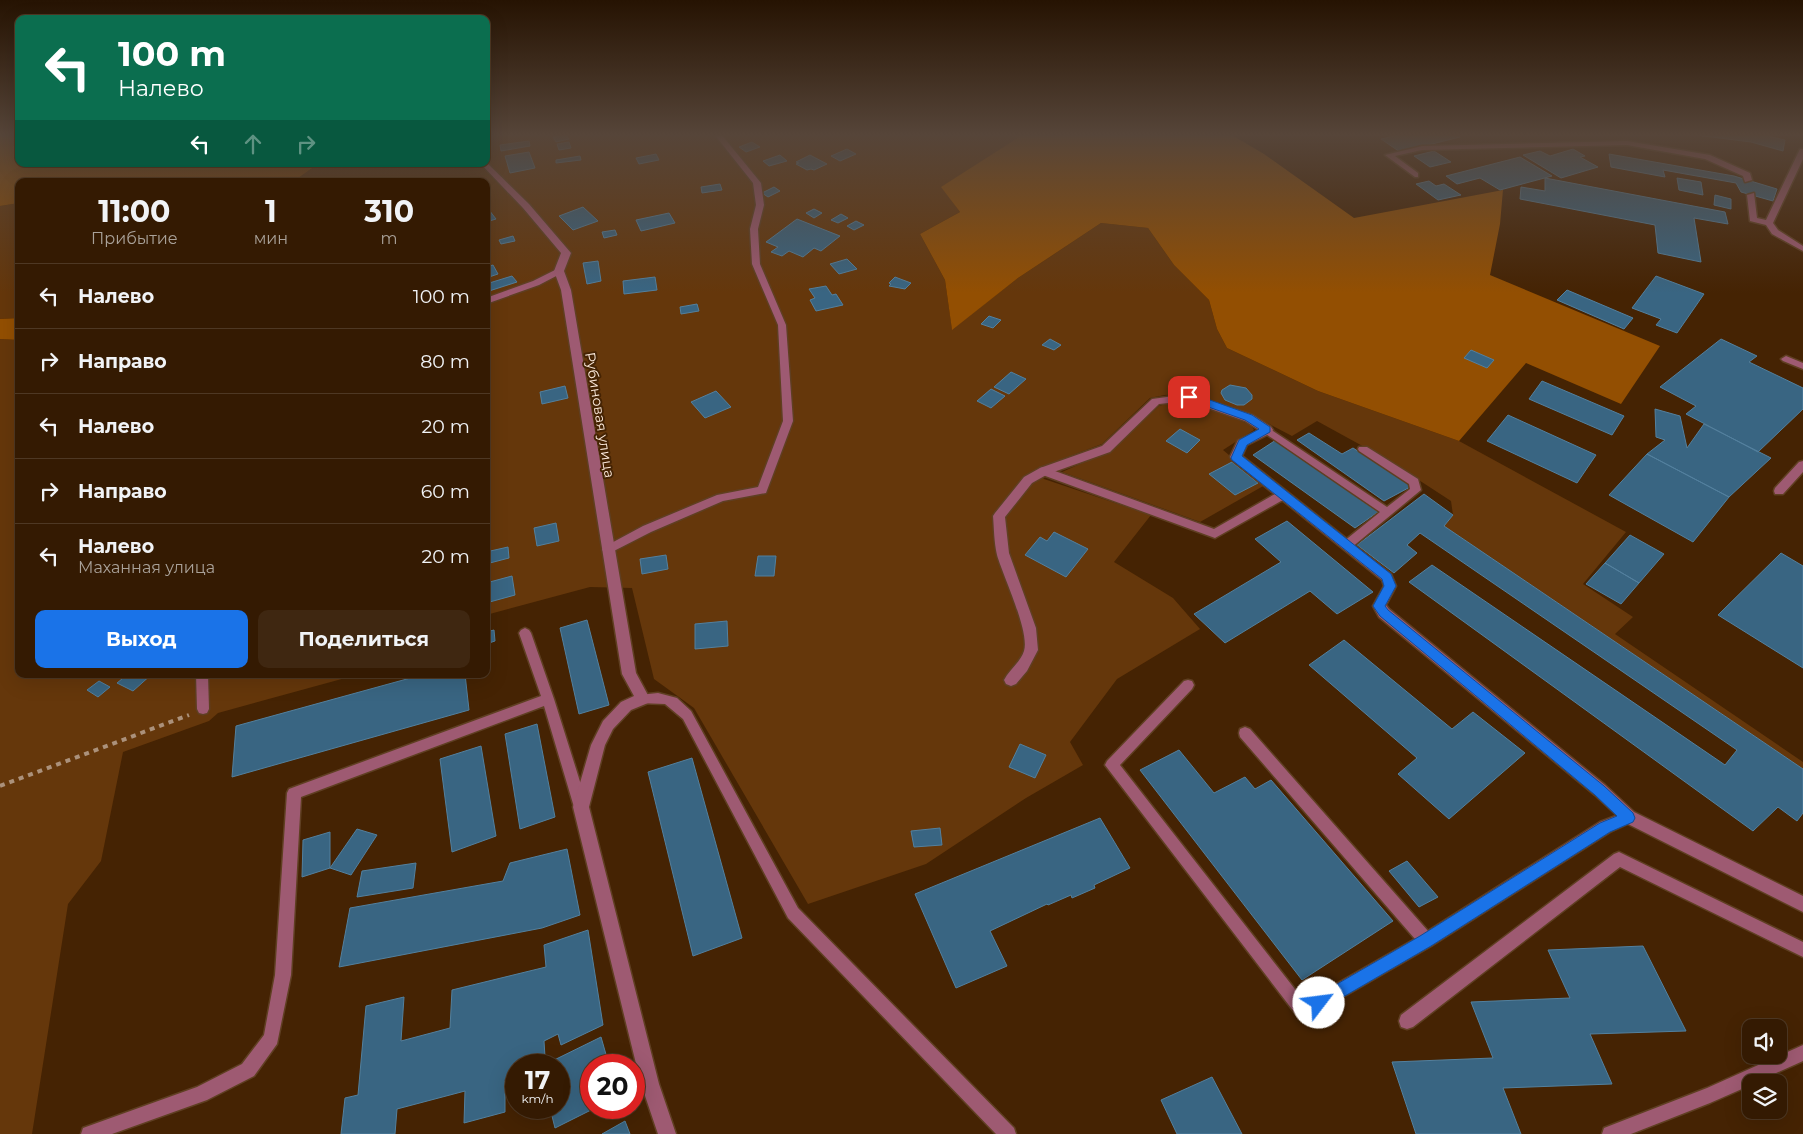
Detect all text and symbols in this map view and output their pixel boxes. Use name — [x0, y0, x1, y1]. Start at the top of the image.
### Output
text: 100 m — [118, 32, 226, 75]
icon: left — [35, 35, 100, 100]
text: Налево — [118, 75, 204, 102]
icon: left — [186, 130, 214, 158]
icon: ahead — [239, 130, 267, 158]
icon: right — [292, 130, 320, 158]
text: 11:00 — [98, 193, 170, 230]
text: 1 — [265, 193, 277, 230]
text: 310 — [364, 193, 414, 230]
text: Прибытие — [91, 229, 178, 248]
text: мин — [254, 229, 288, 248]
text: m — [381, 229, 398, 248]
icon: left — [35, 282, 63, 310]
text: Налево — [78, 285, 154, 308]
text: 100 m — [413, 285, 470, 308]
icon: right — [35, 347, 63, 375]
text: Направо — [78, 350, 167, 373]
text: 80 m — [420, 350, 470, 373]
street label: Рубиновая улица — [581, 351, 619, 479]
pin — [1168, 376, 1210, 418]
icon: arrive — [1175, 383, 1203, 411]
icon: left — [35, 412, 63, 440]
text: Налево — [78, 415, 154, 438]
text: 20 m — [422, 415, 470, 438]
icon: right — [35, 477, 63, 505]
text: Направо — [78, 480, 167, 503]
text: 60 m — [421, 480, 470, 503]
text: Налево — [78, 535, 154, 558]
icon: left — [35, 542, 63, 570]
text: 20 m — [422, 545, 470, 568]
text: Маханная улица — [78, 558, 215, 577]
button: Выход — [35, 610, 248, 668]
button: Поделиться — [258, 610, 470, 668]
position arrow — [1292, 976, 1344, 1028]
map controls — [1742, 1019, 1787, 1119]
button: sound — [1742, 1019, 1787, 1064]
speed limit sign: 20 — [580, 1054, 645, 1119]
text: 17 — [525, 1065, 550, 1095]
button: layers — [1742, 1074, 1787, 1119]
text: km/h — [521, 1091, 554, 1106]

